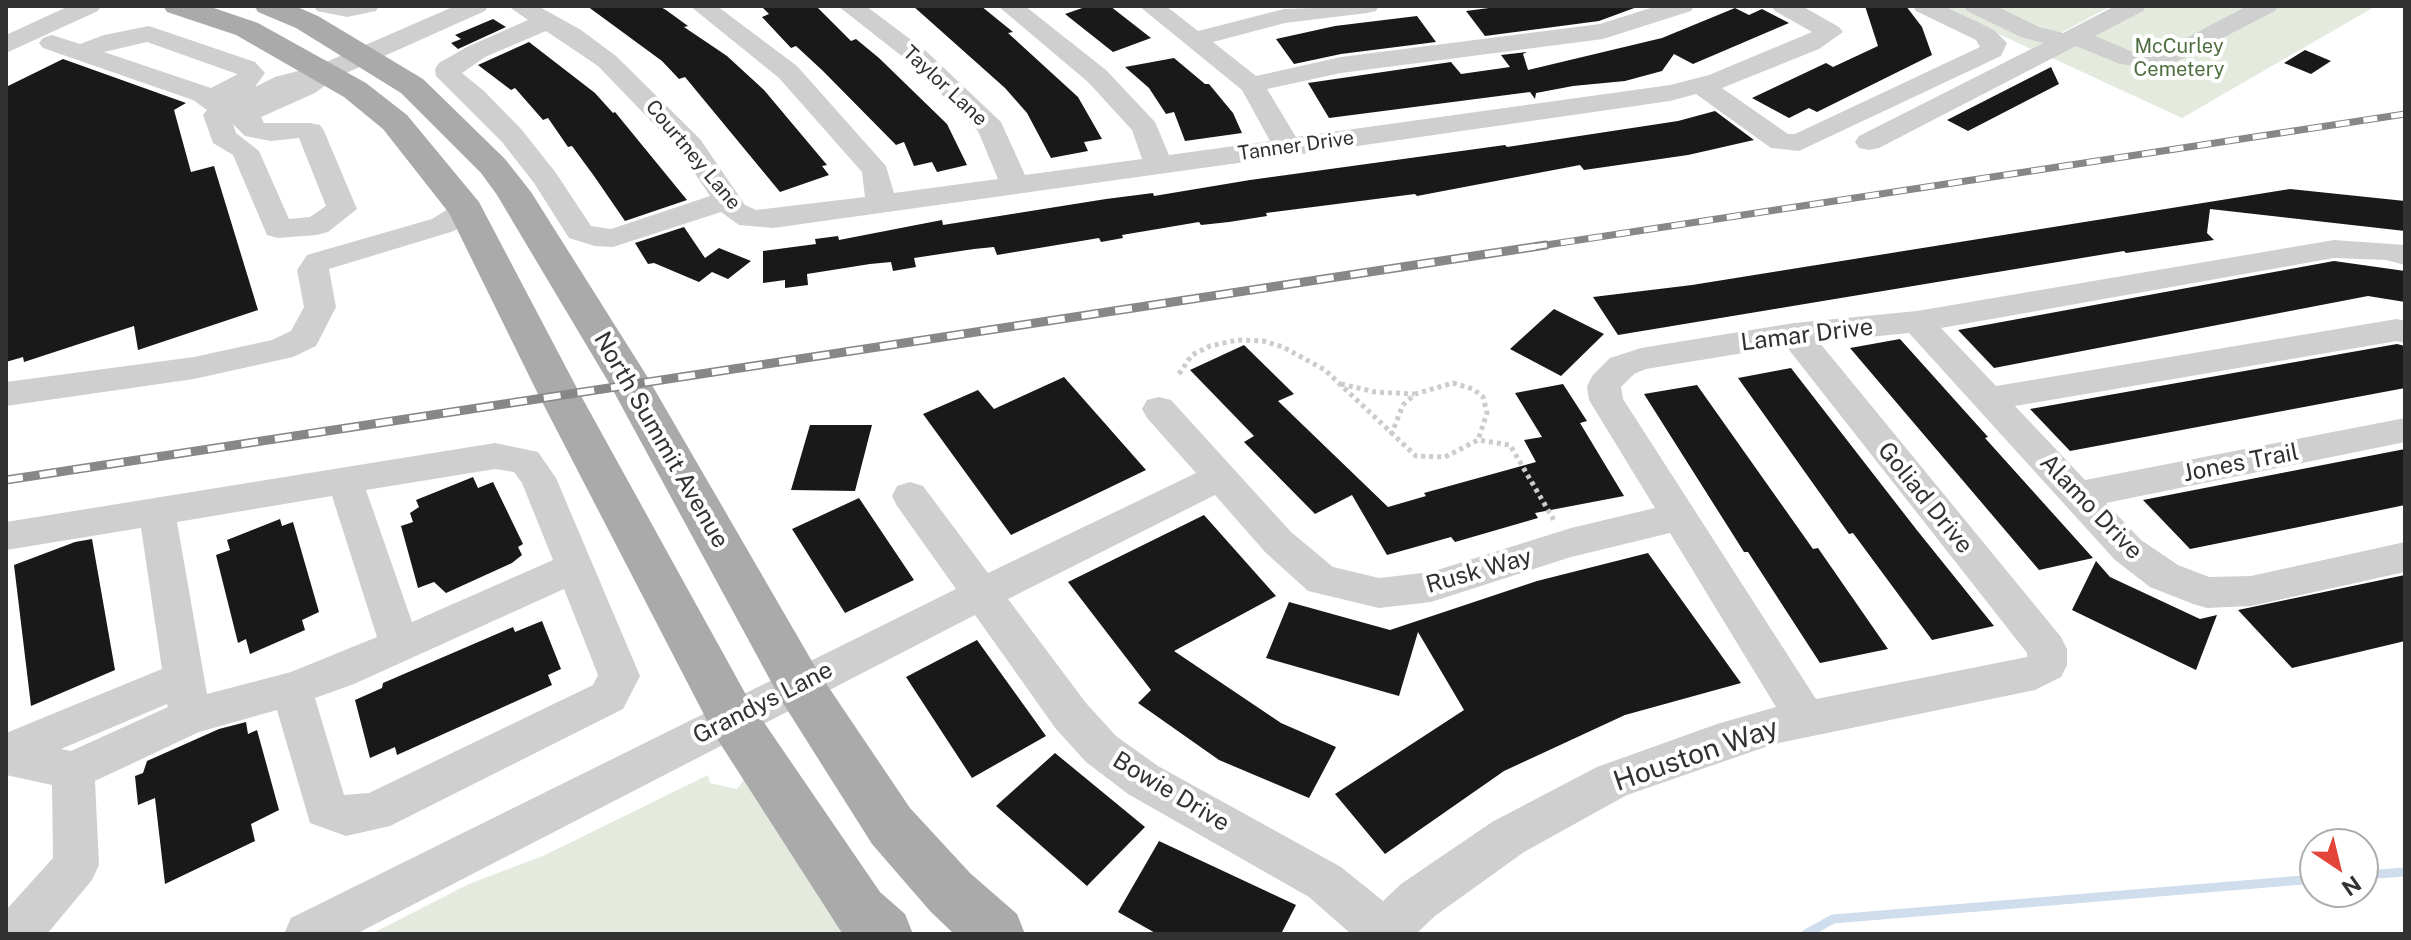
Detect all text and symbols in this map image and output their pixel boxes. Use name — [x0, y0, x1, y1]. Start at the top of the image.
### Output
park label: McCurley Cemetery — [2134, 35, 2224, 82]
street label: Taylor Lane — [898, 41, 992, 131]
street label: Courtney Lane — [640, 95, 746, 215]
street label: Tanner Drive — [1237, 126, 1355, 166]
street label: Lamar Drive — [1739, 313, 1875, 357]
street label: North Summit Avenue — [587, 327, 735, 553]
street label: Goliad Drive — [1871, 436, 1979, 560]
street label: Jones Trail — [2181, 438, 2301, 488]
street label: Alamo Drive — [2034, 448, 2148, 566]
street label: Rusk Way — [1423, 542, 1535, 600]
street label: Grandys Lane — [688, 656, 838, 750]
street label: Houston Way — [1609, 711, 1783, 799]
street label: Bowie Drive — [1107, 746, 1235, 838]
north arrow — [2299, 828, 2379, 908]
text: N — [2337, 870, 2366, 902]

